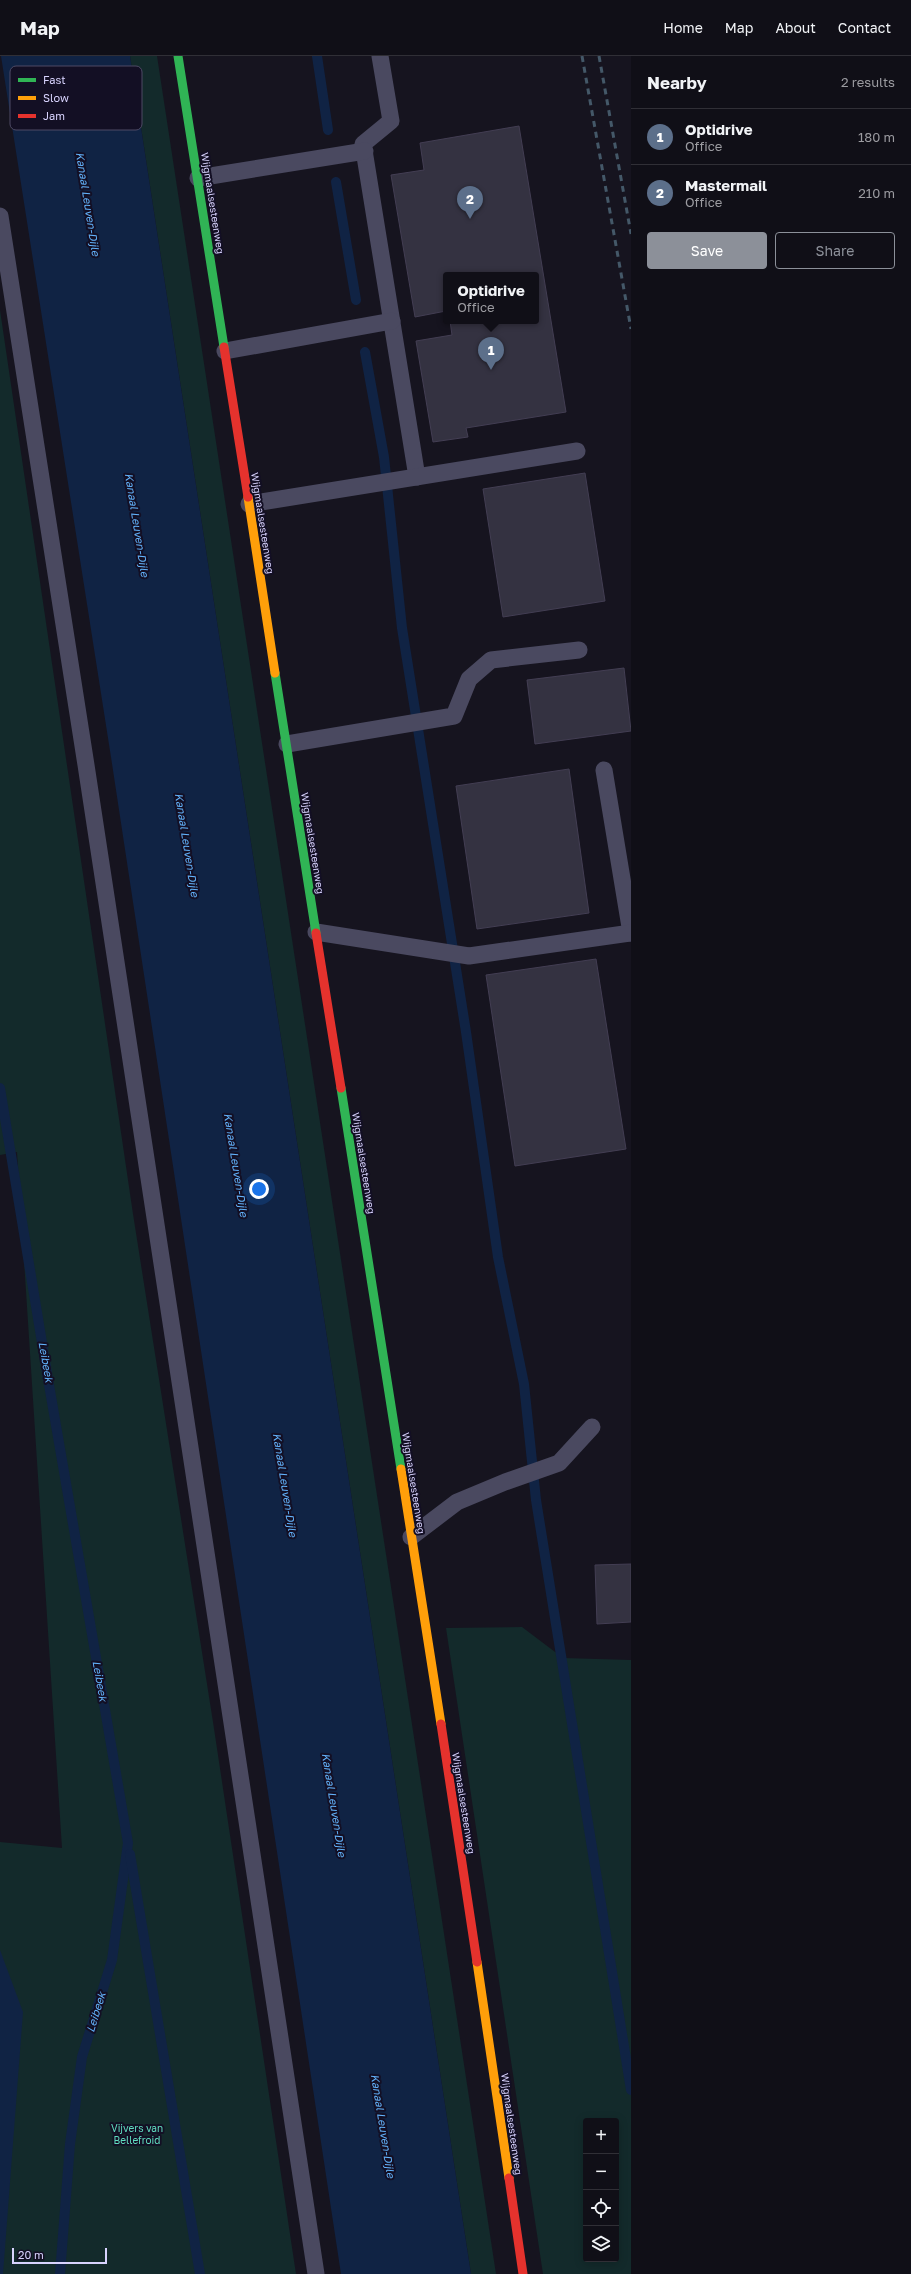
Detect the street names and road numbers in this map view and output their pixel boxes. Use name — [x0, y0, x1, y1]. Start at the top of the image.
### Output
street label: Wijgmaalsesteenweg — [199, 151, 227, 255]
street label: Wijgmaalsesteenweg — [249, 471, 277, 575]
street label: Wijgmaalsesteenweg — [299, 791, 327, 895]
street label: Wijgmaalsesteenweg — [350, 1111, 378, 1215]
street label: Wijgmaalsesteenweg — [400, 1431, 428, 1535]
street label: Wijgmaalsesteenweg — [450, 1751, 478, 1855]
street label: Wijgmaalsesteenweg — [499, 2072, 525, 2176]

